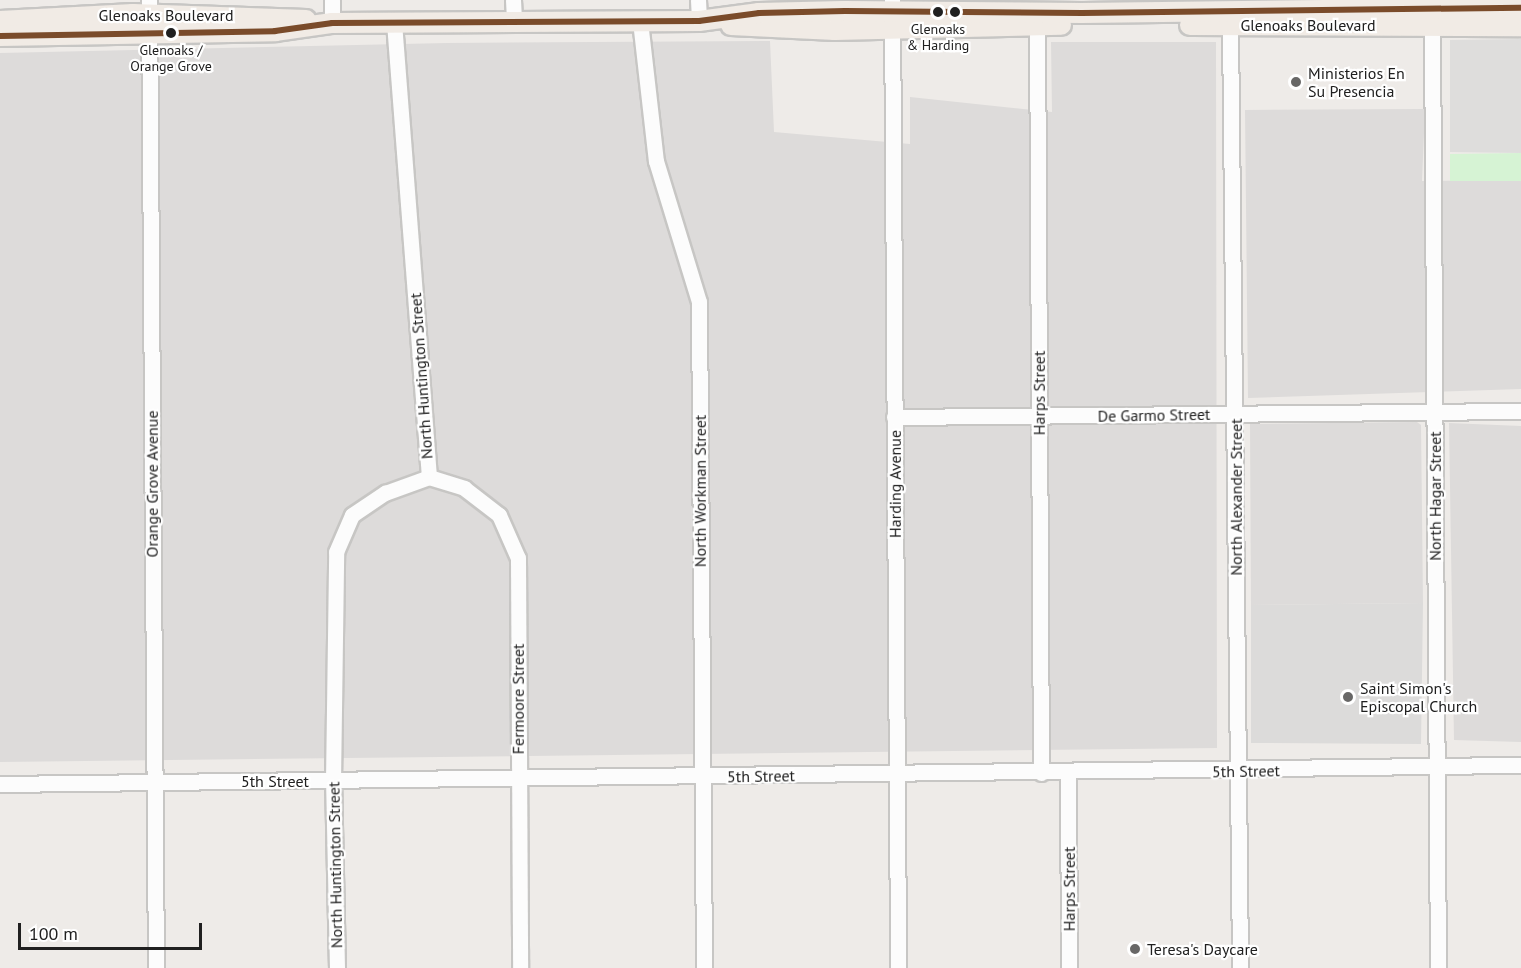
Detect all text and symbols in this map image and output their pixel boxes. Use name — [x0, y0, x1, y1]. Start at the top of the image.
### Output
street label: Glenoaks Boulevard — [98, 5, 234, 25]
marker: Glenoaks & Harding — [932, 6, 944, 18]
unlabelled marker — [949, 6, 961, 18]
street label: Glenoaks Boulevard — [1240, 15, 1376, 35]
place label: Glenoaks & Harding — [907, 21, 969, 54]
marker: Glenoaks / Orange Grove — [165, 27, 177, 39]
place label: Glenoaks / Orange Grove — [130, 42, 212, 74]
place label: Ministerios En Su Presencia — [1308, 63, 1405, 101]
marker: Ministerios En Su Presencia — [1289, 75, 1303, 89]
street label: North Huntington Street — [406, 292, 436, 460]
street label: Harps Street — [1029, 351, 1049, 435]
street label: De Garmo Street — [1097, 404, 1211, 426]
street label: Orange Grove Avenue — [142, 410, 162, 558]
street label: North Workman Street — [690, 415, 710, 567]
street label: North Alexander Street — [1226, 418, 1246, 576]
street label: Harding Avenue — [885, 430, 905, 538]
street label: North Hagar Street — [1425, 431, 1445, 561]
street label: Fermoore Street — [508, 644, 528, 754]
place label: Saint Simon's Episcopal Church — [1360, 678, 1477, 716]
marker: Saint Simon's Episcopal Church — [1341, 690, 1355, 704]
street label: 5th Street — [1212, 761, 1280, 781]
street label: 5th Street — [727, 766, 795, 786]
street label: 5th Street — [241, 771, 309, 791]
street label: North Huntington Street — [324, 782, 346, 948]
street label: Harps Street — [1059, 847, 1079, 931]
scale bar — [21, 911, 206, 949]
text: 100 m — [29, 922, 78, 945]
place label: Teresa's Daycare — [1147, 939, 1258, 959]
marker: Teresa's Daycare — [1128, 942, 1142, 956]

